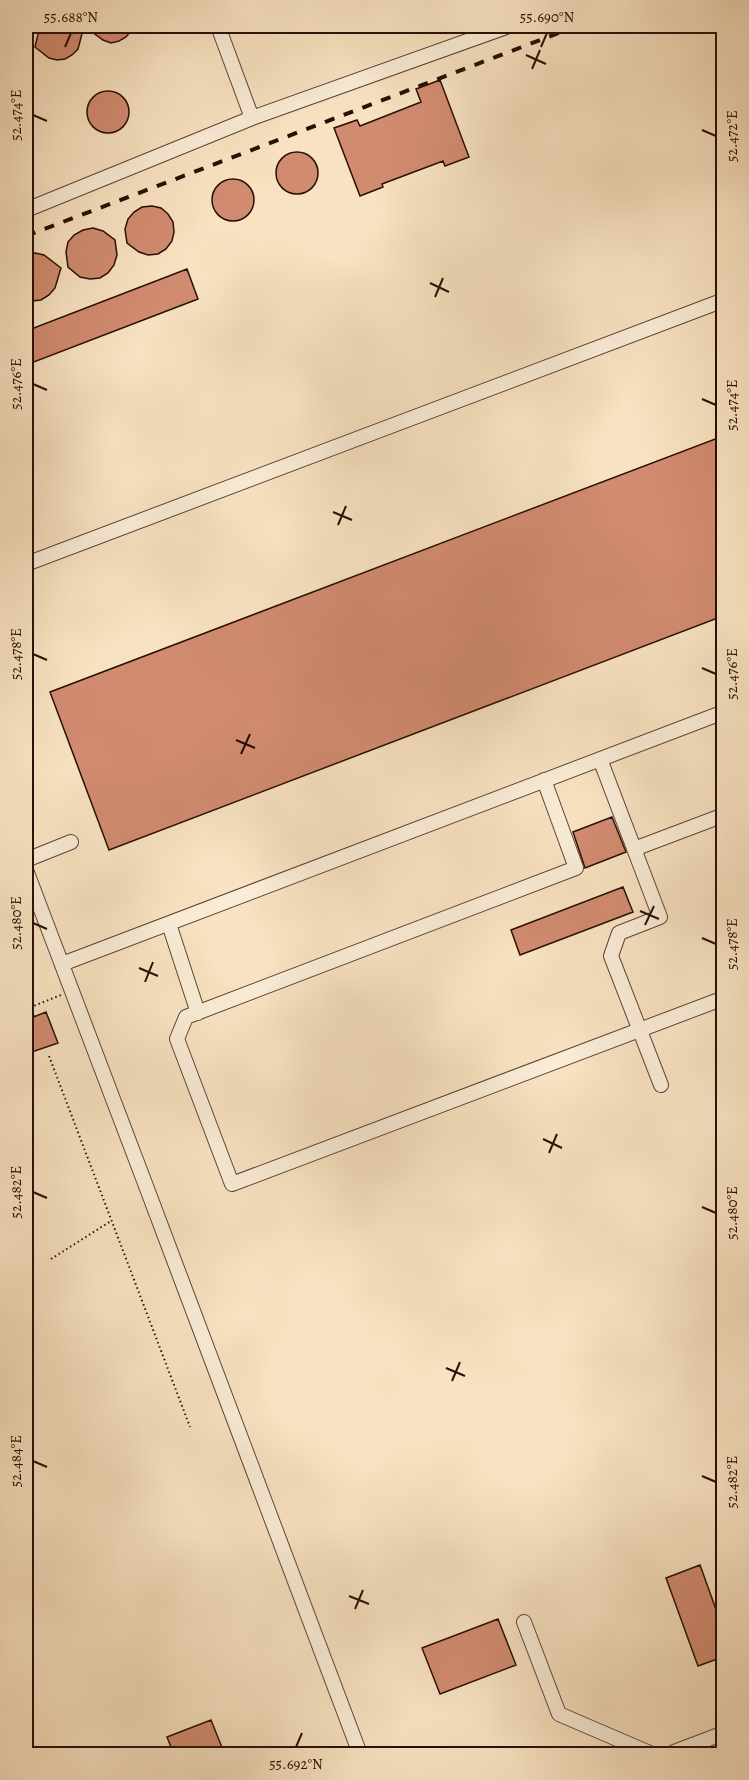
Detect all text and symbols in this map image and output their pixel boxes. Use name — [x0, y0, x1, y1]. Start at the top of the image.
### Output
text: 55.688°N — [44, 7, 98, 27]
text: 55.690°N — [520, 7, 574, 27]
text: 52.474°E — [6, 89, 26, 141]
text: 52.472°E — [722, 110, 742, 162]
text: 52.476°E — [6, 358, 26, 410]
text: 52.474°E — [722, 379, 742, 431]
text: 52.478°E — [6, 628, 26, 680]
text: 52.476°E — [722, 648, 742, 700]
text: 52.480°E — [6, 896, 26, 950]
text: 52.478°E — [722, 918, 742, 970]
text: 52.482°E — [6, 1166, 26, 1218]
text: 52.480°E — [722, 1186, 742, 1240]
text: 52.484°E — [6, 1435, 26, 1487]
text: 52.482°E — [722, 1456, 742, 1508]
text: 55.692°N — [269, 1754, 323, 1774]

